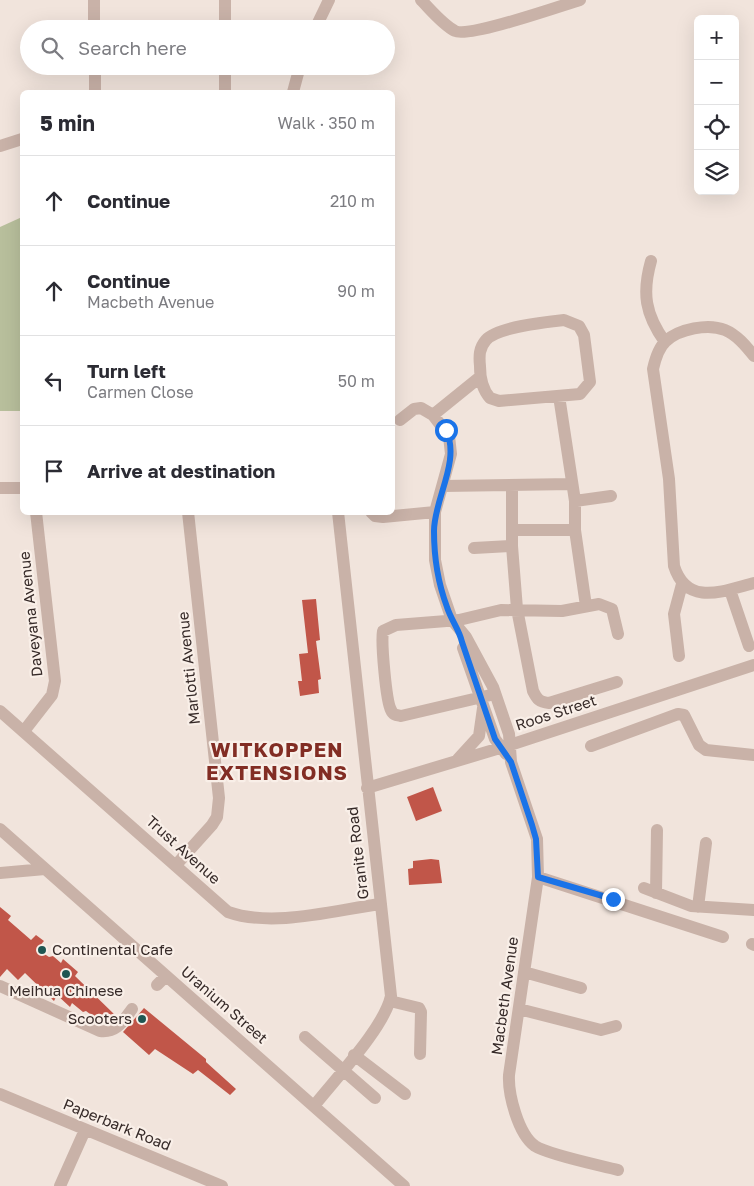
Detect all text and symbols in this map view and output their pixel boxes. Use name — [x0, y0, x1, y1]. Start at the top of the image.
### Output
map controls — [694, 15, 739, 195]
button: + — [694, 15, 739, 60]
search box — [20, 20, 395, 75]
icon: search — [38, 34, 66, 62]
text: Search here — [78, 36, 187, 59]
button: − — [694, 60, 739, 105]
button: locate — [694, 105, 739, 150]
text: 5 min — [40, 110, 95, 136]
text: Walk · 350 m — [278, 113, 375, 133]
button: layers — [694, 150, 739, 195]
icon: ahead — [40, 187, 68, 215]
text: Continue — [87, 189, 170, 212]
text: 210 m — [330, 191, 375, 211]
text: Continue — [87, 269, 170, 292]
icon: ahead — [40, 277, 68, 305]
text: 90 m — [337, 281, 375, 301]
text: Macbeth Avenue — [87, 292, 214, 312]
text: Turn left — [87, 359, 166, 382]
icon: left — [40, 367, 68, 395]
text: 50 m — [338, 371, 375, 391]
text: Carmen Close — [87, 382, 194, 402]
route start — [435, 419, 458, 442]
icon: arrive — [40, 457, 68, 485]
text: Arrive at destination — [87, 459, 275, 482]
street label: Daveyana Avenue — [14, 550, 46, 678]
street label: Marlotti Avenue — [173, 610, 203, 725]
street label: Roos Street — [513, 690, 598, 734]
district label: WITKOPPEN EXTENSIONS — [206, 737, 348, 784]
street label: Granite Road — [342, 806, 372, 900]
street label: Trust Avenue — [143, 811, 225, 887]
route end — [602, 888, 625, 911]
street label: Macbeth Avenue — [487, 935, 521, 1056]
place label: Continental Cafe — [52, 940, 173, 958]
marker: Continental Cafe — [36, 944, 48, 956]
street label: Uranium Street — [178, 962, 272, 1047]
marker: Meihua Chinese — [60, 968, 72, 980]
place label: Meihua Chinese — [9, 981, 123, 999]
place label: Scooters — [68, 1009, 132, 1027]
marker: Scooters — [136, 1013, 148, 1025]
street label: Paperbark Road — [61, 1094, 174, 1154]

